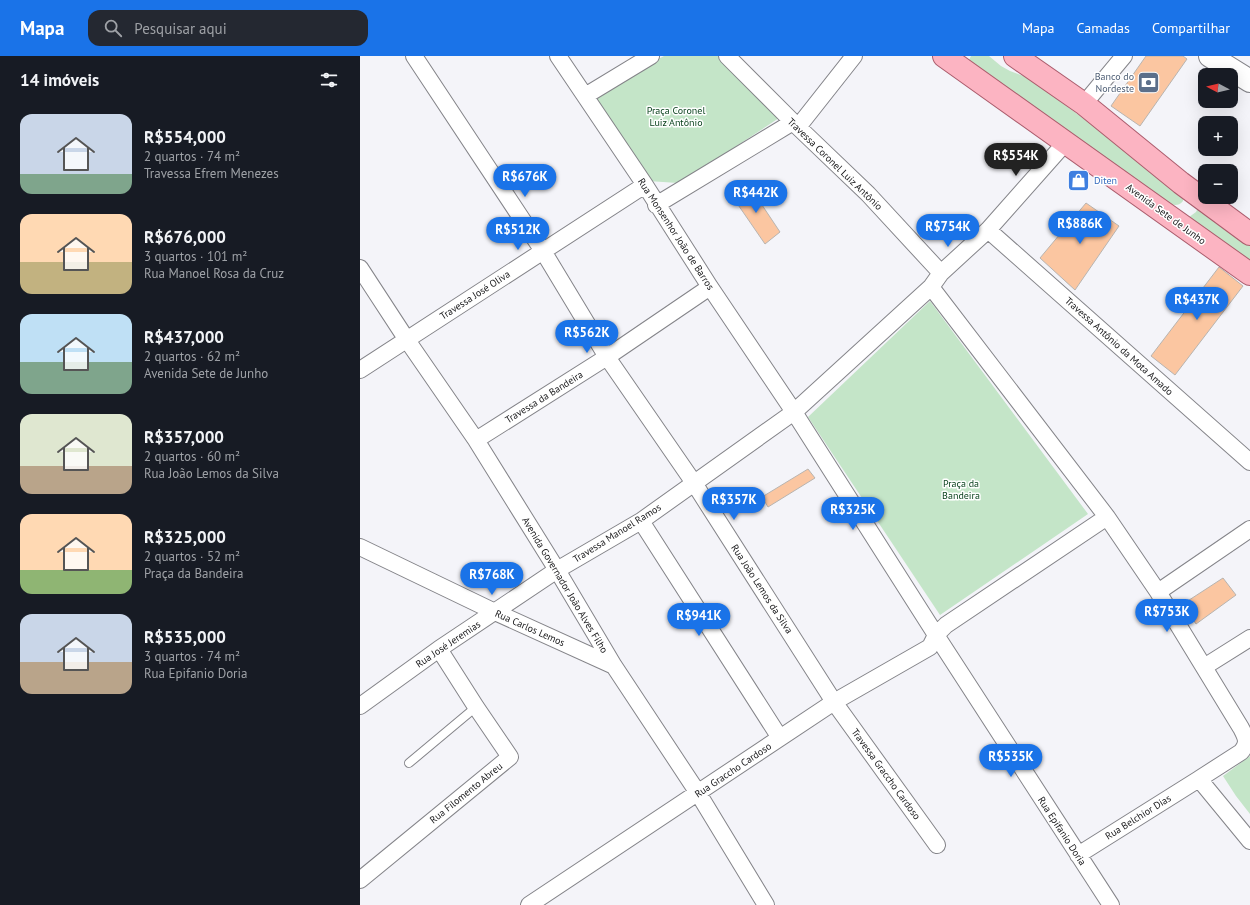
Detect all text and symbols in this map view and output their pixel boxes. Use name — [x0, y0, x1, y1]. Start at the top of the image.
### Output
search box — [88, 10, 368, 46]
text: Mapa — [20, 16, 64, 40]
icon: search — [102, 17, 124, 39]
text: Pesquisar aqui — [134, 19, 227, 38]
text: Mapa — [1022, 19, 1055, 37]
text: Camadas — [1077, 19, 1130, 37]
text: Compartilhar — [1152, 19, 1230, 37]
north arrow — [1198, 68, 1238, 108]
map controls — [1198, 68, 1238, 204]
text: 14 imóveis — [20, 69, 99, 91]
icon: filters — [318, 69, 340, 91]
bank icon: Banco do Nordeste — [1136, 69, 1162, 95]
place label: Banco do Nordeste — [1095, 70, 1134, 95]
park label: Praça Coronel Luiz Antônio — [647, 104, 705, 129]
street label: Travessa Coronel Luiz Antônio — [785, 115, 885, 213]
button: + — [1198, 116, 1238, 156]
text: R$554,000 — [144, 126, 226, 148]
icon: home — [52, 130, 100, 178]
pin: R$554K — [983, 143, 1049, 177]
text: R$554K — [993, 147, 1039, 164]
text: 2 quartos · 74 m² — [144, 148, 240, 165]
pin: R$676K — [492, 164, 558, 198]
button: − — [1198, 164, 1238, 204]
text: Travessa Efrem Menezes — [144, 165, 279, 182]
shop icon: Diten — [1066, 167, 1092, 193]
text: R$676K — [502, 168, 548, 185]
place label: Diten — [1094, 174, 1117, 187]
street label: Rua Monsenhor João de Barros — [635, 176, 717, 292]
pin: R$442K — [723, 180, 789, 214]
street label: Avenida Sete de Junho — [1124, 181, 1208, 247]
text: R$442K — [733, 184, 779, 201]
pin: R$886K — [1047, 211, 1113, 245]
pin: R$754K — [915, 214, 981, 248]
text: R$886K — [1057, 215, 1103, 232]
pin: R$512K — [485, 217, 551, 251]
text: R$754K — [925, 218, 971, 235]
text: R$512K — [495, 221, 541, 238]
text: R$676,000 — [144, 226, 226, 248]
icon: home — [52, 230, 100, 278]
text: 3 quartos · 101 m² — [144, 248, 247, 265]
text: Rua Manoel Rosa da Cruz — [144, 265, 284, 282]
street label: Travessa José Oliva — [437, 267, 513, 323]
pin: R$437K — [1164, 287, 1230, 321]
text: R$437K — [1174, 291, 1220, 308]
street label: Travessa Antônio da Mota Amado — [1062, 294, 1176, 398]
pin: R$562K — [554, 320, 620, 354]
text: R$562K — [564, 324, 610, 341]
text: R$437,000 — [144, 326, 224, 348]
icon: home — [52, 330, 100, 378]
text: 2 quartos · 62 m² — [144, 348, 240, 365]
text: Avenida Sete de Junho — [144, 365, 268, 382]
street label: Travessa da Bandeira — [503, 368, 585, 426]
text: R$357,000 — [144, 426, 224, 448]
icon: home — [52, 430, 100, 478]
text: 2 quartos · 60 m² — [144, 448, 240, 465]
text: Rua João Lemos da Silva — [144, 465, 279, 482]
park label: Praça da Bandeira — [942, 477, 980, 502]
pin: R$357K — [701, 487, 767, 521]
text: R$357K — [711, 491, 757, 508]
pin: R$325K — [820, 497, 886, 531]
street label: Travessa Manoel Ramos — [570, 501, 664, 565]
text: R$325K — [830, 501, 876, 518]
street label: Avenida Governador João Alves Filho — [519, 515, 611, 655]
text: R$325,000 — [144, 526, 226, 548]
icon: home — [52, 530, 100, 578]
street label: Rua João Lemos da Silva — [728, 542, 796, 636]
text: 2 quartos · 52 m² — [144, 548, 240, 565]
pin: R$768K — [459, 562, 525, 596]
text: Praça da Bandeira — [144, 565, 243, 582]
text: R$768K — [469, 566, 515, 583]
pin: R$753K — [1134, 599, 1200, 633]
pin: R$941K — [666, 603, 732, 637]
text: R$753K — [1144, 603, 1190, 620]
street label: Rua Carlos Lemos — [493, 607, 567, 649]
text: R$941K — [676, 607, 722, 624]
street label: Rua José Jeremias — [413, 617, 483, 671]
text: R$535,000 — [144, 626, 226, 648]
icon: home — [52, 630, 100, 678]
text: 3 quartos · 74 m² — [144, 648, 240, 665]
text: Rua Epifanio Doria — [144, 665, 247, 682]
street label: Travessa Graccho Cardoso — [849, 726, 923, 822]
street label: Rua Graccho Cardoso — [692, 739, 774, 801]
pin: R$535K — [978, 744, 1044, 778]
text: R$535K — [988, 748, 1034, 765]
street label: Rua Filomento Abreu — [427, 760, 505, 826]
street label: Rua Belchior Dias — [1103, 792, 1173, 842]
street label: Rua Epifanio Doria — [1035, 794, 1089, 868]

